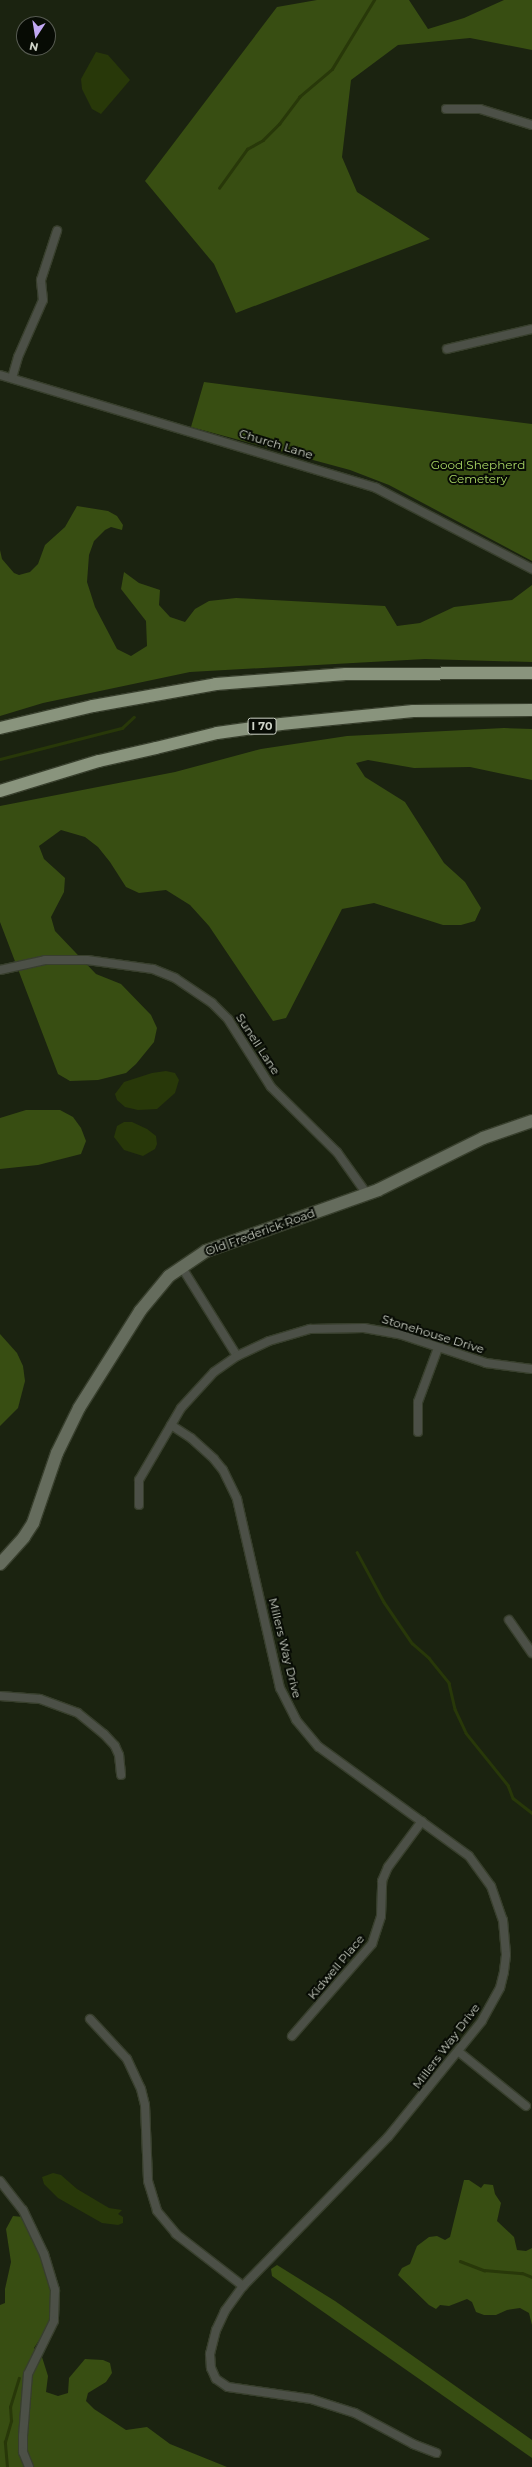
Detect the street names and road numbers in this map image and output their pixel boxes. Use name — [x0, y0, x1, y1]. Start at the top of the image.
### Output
street label: Church Lane — [237, 426, 315, 462]
road number: I 70 — [247, 717, 277, 735]
street label: Sunell Lane — [233, 1011, 283, 1077]
street label: Old Frederick Road — [203, 1205, 317, 1259]
street label: Stonehouse Drive — [380, 1312, 486, 1356]
street label: Millers Way Drive — [266, 1596, 304, 1700]
street label: Kidwell Place — [305, 1932, 367, 2002]
street label: Millers Way Drive — [409, 2001, 483, 2091]

